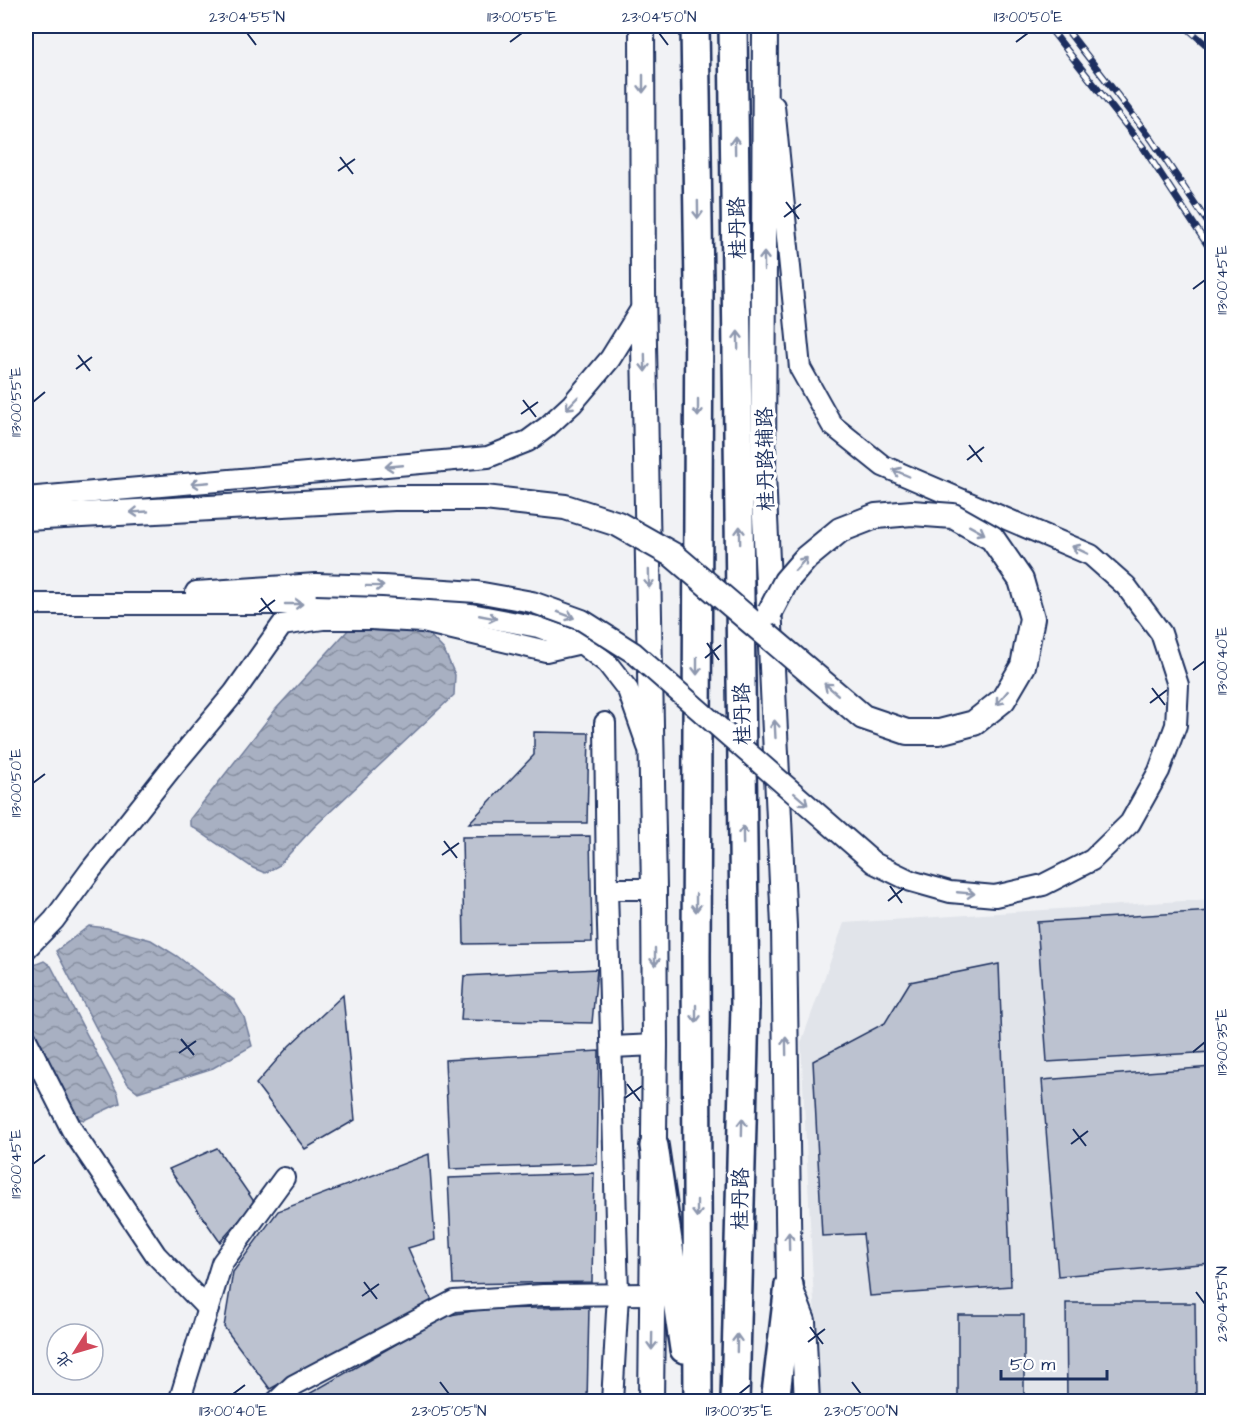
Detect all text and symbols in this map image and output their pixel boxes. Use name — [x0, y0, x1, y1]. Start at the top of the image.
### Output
text: 23°04'55"N — [209, 7, 285, 28]
text: 113°00'55"E — [487, 7, 557, 28]
text: 23°04'50"N — [622, 7, 696, 28]
text: 113°00'50"E — [994, 7, 1062, 28]
one-way arrow — [637, 73, 649, 93]
one-way arrow — [729, 135, 741, 155]
street label: 桂丹路 — [722, 196, 753, 260]
one-way arrow — [692, 199, 703, 219]
text: 113°00'45"E — [1212, 245, 1233, 315]
one-way arrow — [758, 251, 770, 271]
one-way arrow — [732, 330, 744, 350]
one-way arrow — [639, 352, 650, 372]
text: 113°00'55"E — [6, 367, 27, 437]
one-way arrow — [564, 396, 579, 411]
one-way arrow — [692, 397, 704, 417]
street label: 桂丹路辅路 — [750, 406, 781, 512]
one-way arrow — [385, 461, 405, 472]
one-way arrow — [892, 467, 910, 478]
one-way arrow — [191, 478, 211, 489]
one-way arrow — [129, 506, 149, 517]
one-way arrow — [968, 524, 985, 536]
one-way arrow — [734, 525, 746, 545]
one-way arrow — [1071, 543, 1089, 555]
one-way arrow — [794, 557, 808, 572]
one-way arrow — [643, 568, 655, 588]
one-way arrow — [364, 580, 384, 592]
one-way arrow — [283, 598, 303, 610]
one-way arrow — [556, 610, 575, 621]
one-way arrow — [478, 612, 497, 623]
text: 113°00'40"E — [1212, 627, 1233, 695]
one-way arrow — [691, 655, 703, 675]
street label: 桂丹路 — [727, 682, 758, 746]
one-way arrow — [823, 682, 838, 696]
one-way arrow — [995, 690, 1009, 705]
one-way arrow — [769, 719, 780, 739]
text: 113°00'50"E — [6, 749, 27, 817]
one-way arrow — [793, 792, 808, 806]
one-way arrow — [737, 825, 749, 845]
one-way arrow — [956, 888, 976, 899]
one-way arrow — [690, 892, 702, 912]
one-way arrow — [649, 947, 661, 967]
one-way arrow — [690, 1004, 702, 1024]
text: 113°00'35"E — [1212, 1008, 1233, 1075]
one-way arrow — [780, 1036, 791, 1056]
one-way arrow — [736, 1118, 748, 1138]
text: 113°00'45"E — [6, 1129, 27, 1199]
street label: 桂丹路 — [725, 1167, 756, 1231]
one-way arrow — [691, 1199, 703, 1219]
one-way arrow — [783, 1231, 794, 1251]
text: 23°04'55"N — [1212, 1266, 1233, 1342]
north arrow — [45, 1322, 105, 1382]
one-way arrow — [646, 1331, 658, 1351]
one-way arrow — [731, 1334, 743, 1354]
scale bar — [1001, 1343, 1108, 1381]
text: 北 — [50, 1347, 77, 1373]
text: 50 m — [1010, 1352, 1055, 1377]
text: 113°00'40"E — [199, 1401, 267, 1422]
text: 23°05'05"N — [411, 1401, 487, 1422]
text: 113°00'35"E — [706, 1401, 773, 1422]
text: 23°05'00"N — [824, 1401, 898, 1422]

